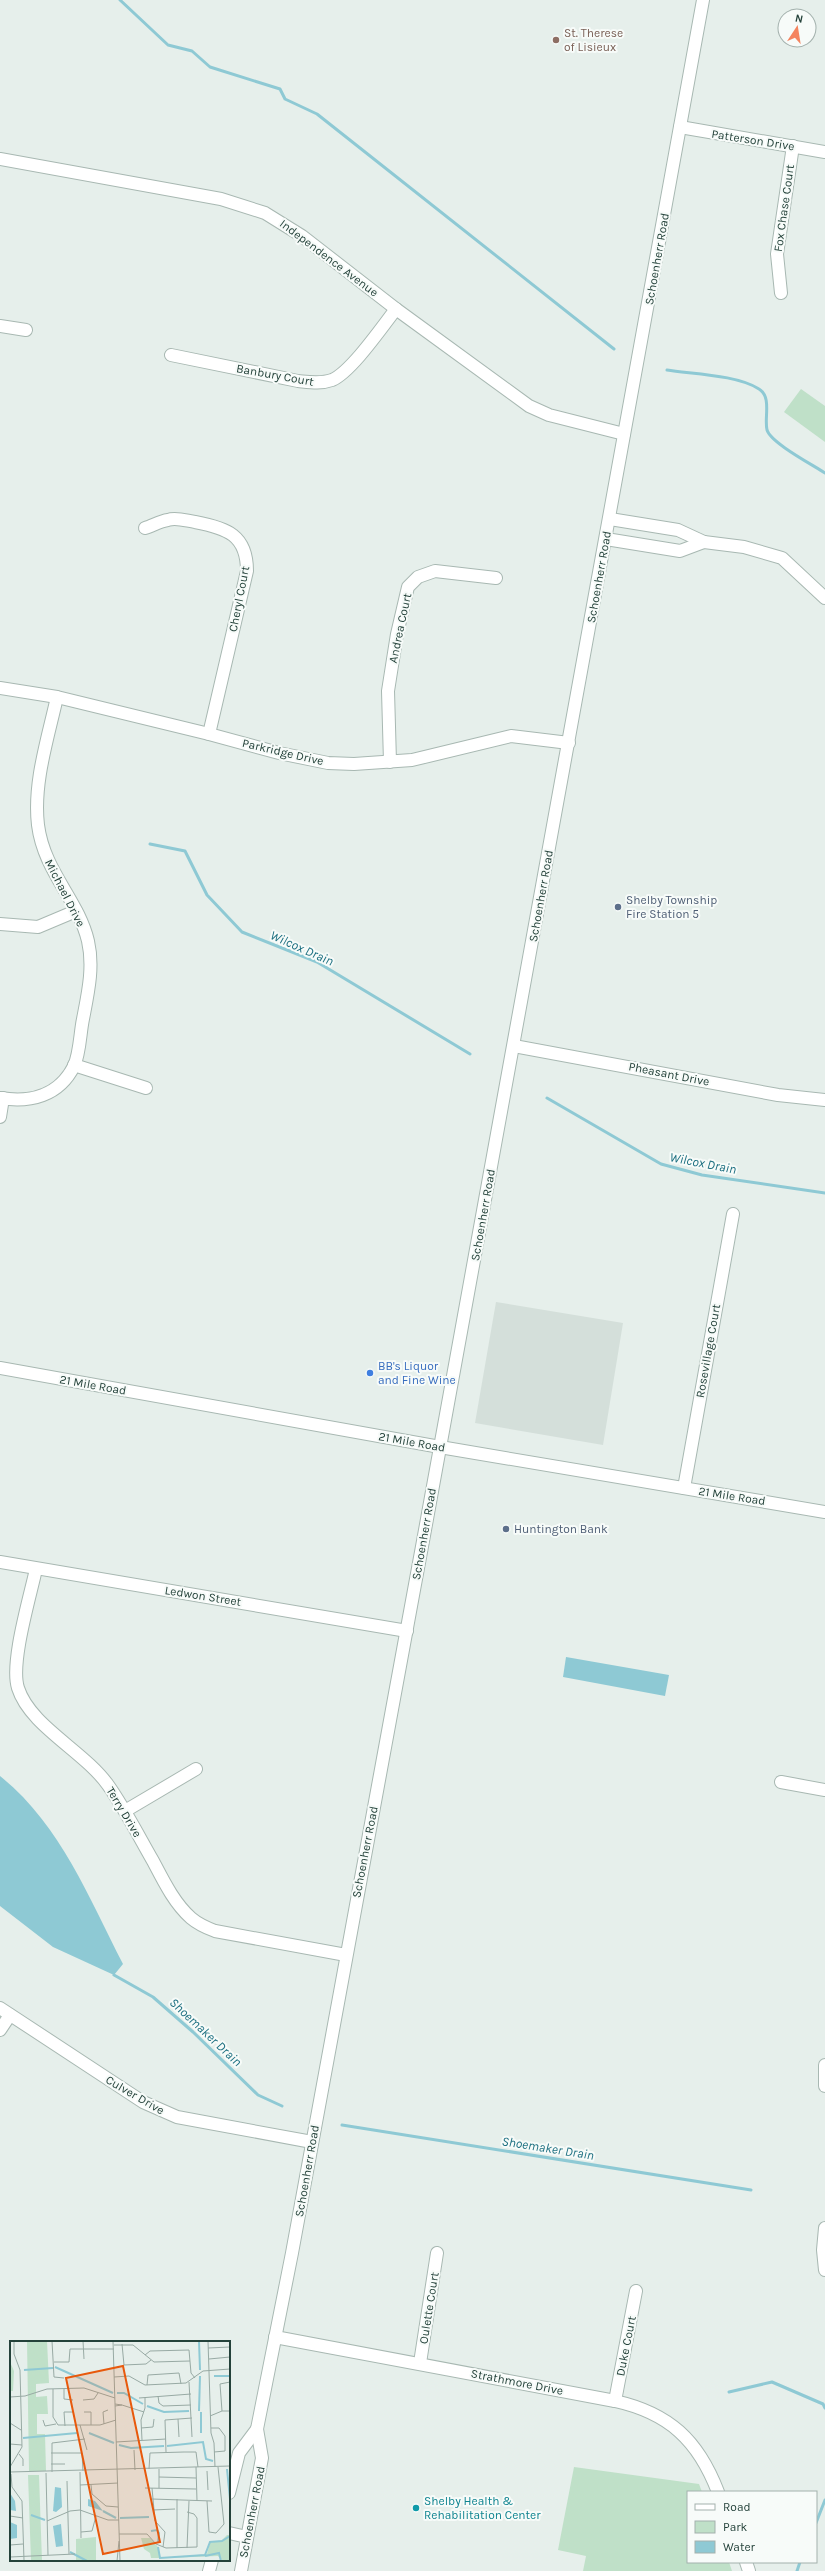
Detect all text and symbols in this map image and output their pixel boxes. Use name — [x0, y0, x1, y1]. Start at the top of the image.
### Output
north arrow — [777, 8, 817, 48]
text: N — [794, 12, 804, 26]
place label: St. Therese of Lisieux — [564, 26, 623, 54]
marker: St. Therese of Lisieux — [551, 35, 561, 45]
street label: Patterson Drive — [711, 127, 795, 153]
street label: Fox Chase Court — [771, 163, 797, 253]
street label: Schoenherr Road — [642, 212, 672, 306]
street label: Independence Avenue — [277, 216, 381, 300]
street label: Banbury Court — [235, 361, 315, 389]
street label: Schoenherr Road — [584, 530, 614, 624]
street label: Cheryl Court — [226, 564, 252, 633]
street label: Andrea Court — [386, 591, 414, 664]
street label: Parkridge Drive — [241, 736, 325, 768]
street label: Schoenherr Road — [526, 849, 556, 943]
street label: Michael Drive — [42, 857, 88, 929]
place label: Shelby Township Fire Station 5 — [626, 893, 717, 921]
marker: Shelby Township Fire Station 5 — [613, 902, 623, 912]
water label: Wilcox Drain — [268, 927, 336, 969]
street label: Pheasant Drive — [627, 1059, 711, 1089]
water label: Wilcox Drain — [668, 1149, 738, 1177]
street label: Schoenherr Road — [468, 1168, 498, 1262]
street label: Rosevillage Court — [693, 1302, 723, 1399]
place label: BB's Liquor and Fine Wine — [378, 1359, 456, 1387]
marker: BB's Liquor and Fine Wine — [365, 1368, 375, 1378]
street label: 21 Mile Road — [59, 1372, 127, 1398]
street label: 21 Mile Road — [378, 1429, 446, 1455]
street label: 21 Mile Road — [698, 1484, 766, 1508]
street label: Schoenherr Road — [409, 1487, 439, 1581]
place label: Huntington Bank — [514, 1522, 608, 1536]
marker: Huntington Bank — [501, 1524, 511, 1534]
street label: Ledwon Street — [164, 1583, 243, 1609]
street label: Terry Drive — [103, 1784, 145, 1840]
street label: Schoenherr Road — [349, 1805, 381, 1899]
water label: Shoemaker Drain — [167, 1995, 245, 2069]
street label: Culver Drive — [103, 2073, 167, 2117]
street label: Schoenherr Road — [292, 2124, 322, 2218]
water label: Shoemaker Drain — [501, 2133, 595, 2163]
street label: Oulette Court — [416, 2271, 442, 2345]
street label: Duke Court — [613, 2314, 639, 2377]
inset map — [10, 2341, 230, 2561]
street label: Strathmore Drive — [470, 2366, 564, 2398]
street label: Schoenherr Road — [236, 2465, 268, 2559]
legend — [687, 2491, 817, 2563]
place label: Shelby Health & Rehabilitation Center — [424, 2494, 541, 2522]
text: Road — [723, 2500, 751, 2514]
marker: Shelby Health & Rehabilitation Center — [411, 2503, 421, 2513]
text: Park — [723, 2520, 748, 2534]
text: Water — [723, 2540, 756, 2554]

